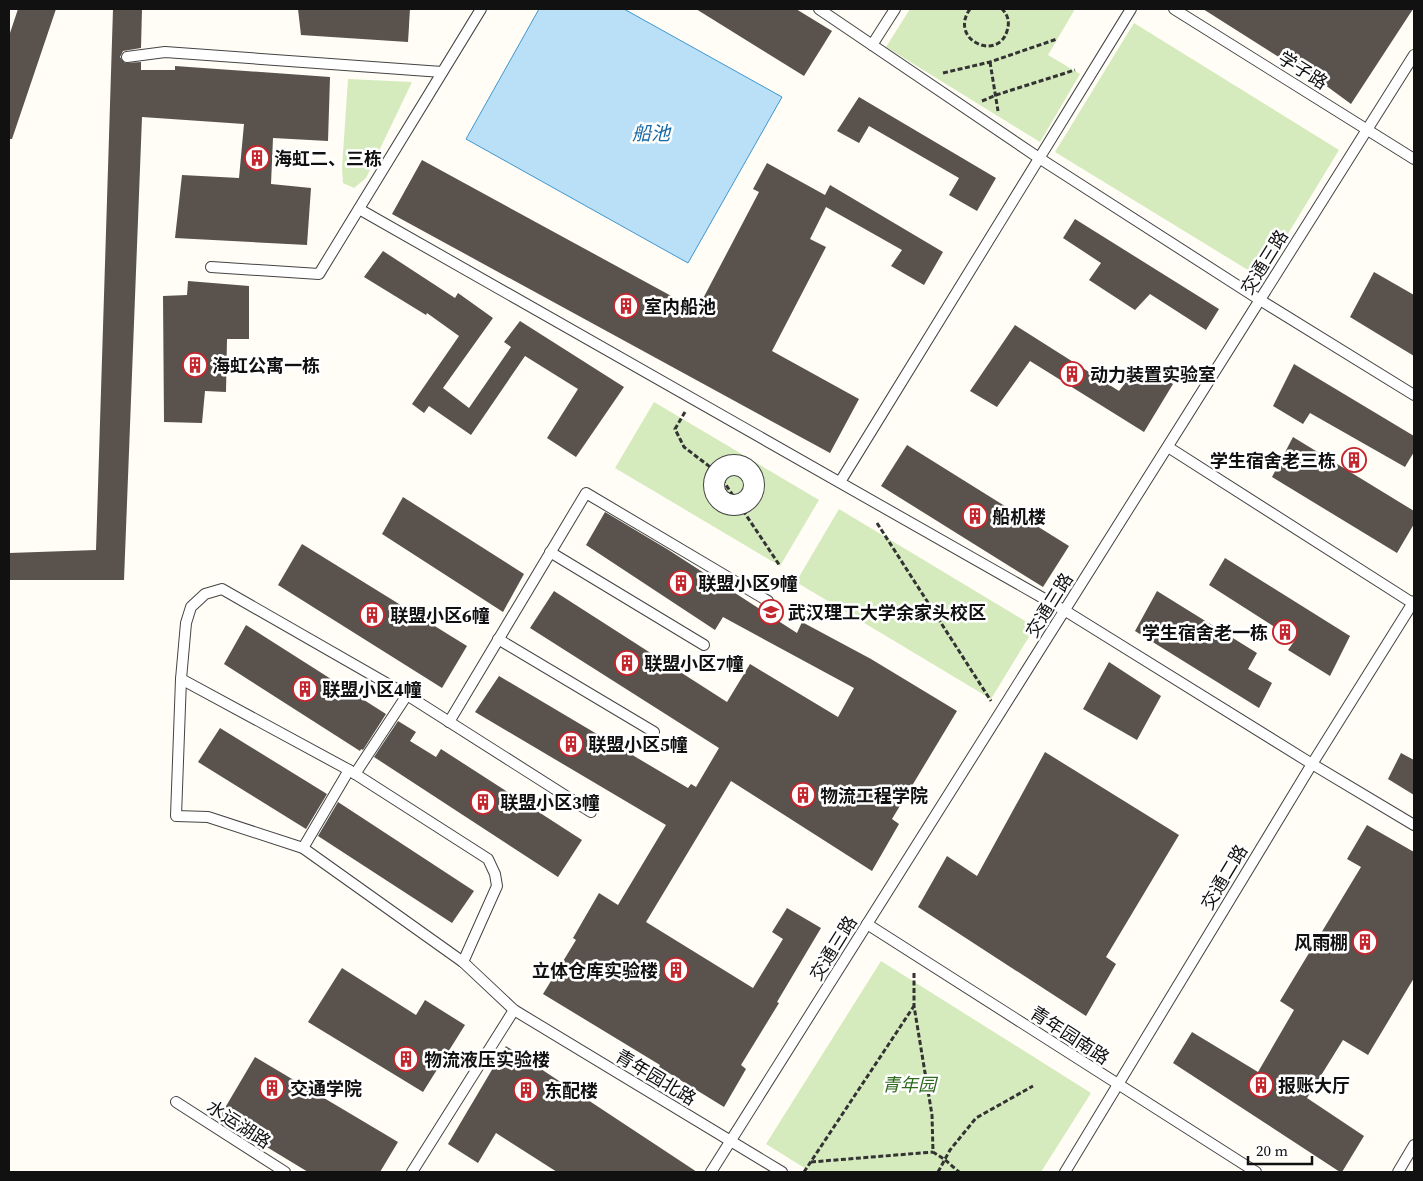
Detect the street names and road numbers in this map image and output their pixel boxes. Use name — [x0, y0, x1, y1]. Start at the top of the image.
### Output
street label: 学子路 — [1273, 45, 1333, 95]
street label: 交通三路 — [1234, 225, 1294, 299]
street label: 交通三路 — [1019, 568, 1079, 642]
street label: 交通二路 — [1195, 840, 1253, 914]
street label: 交通三路 — [803, 911, 863, 985]
street label: 青年园南路 — [1025, 1000, 1115, 1070]
street label: 青年园北路 — [611, 1043, 701, 1111]
street label: 水运湖路 — [202, 1094, 276, 1154]

